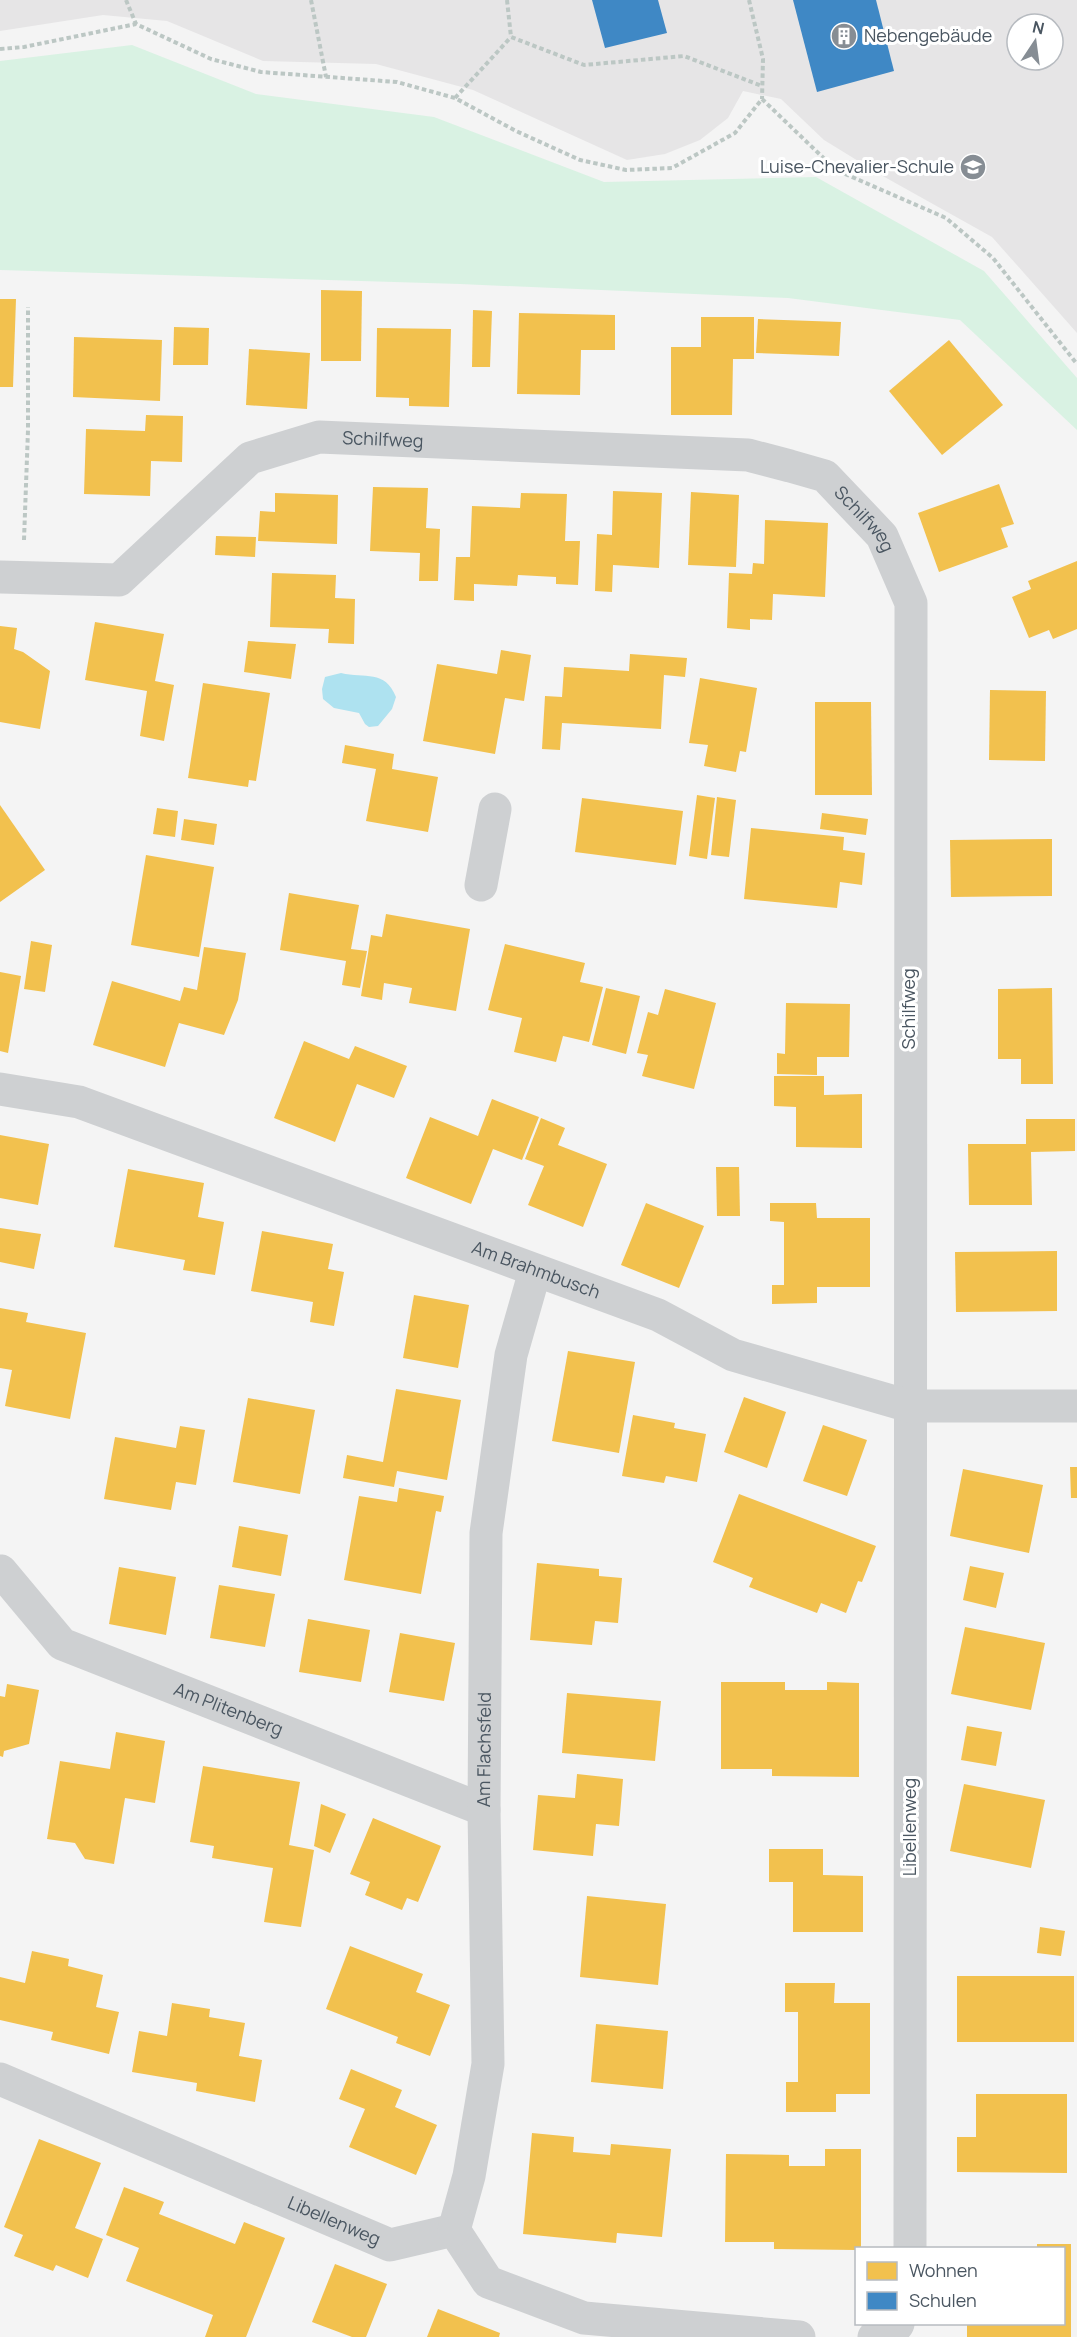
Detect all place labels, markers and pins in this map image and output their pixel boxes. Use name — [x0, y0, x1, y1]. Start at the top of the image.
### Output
building icon: Nebengebäude — [829, 21, 859, 51]
place label: Nebengebäude — [864, 23, 992, 47]
school or university icon: Luise-Chevalier-Schule — [958, 152, 988, 182]
place label: Luise-Chevalier-Schule — [760, 154, 954, 178]

